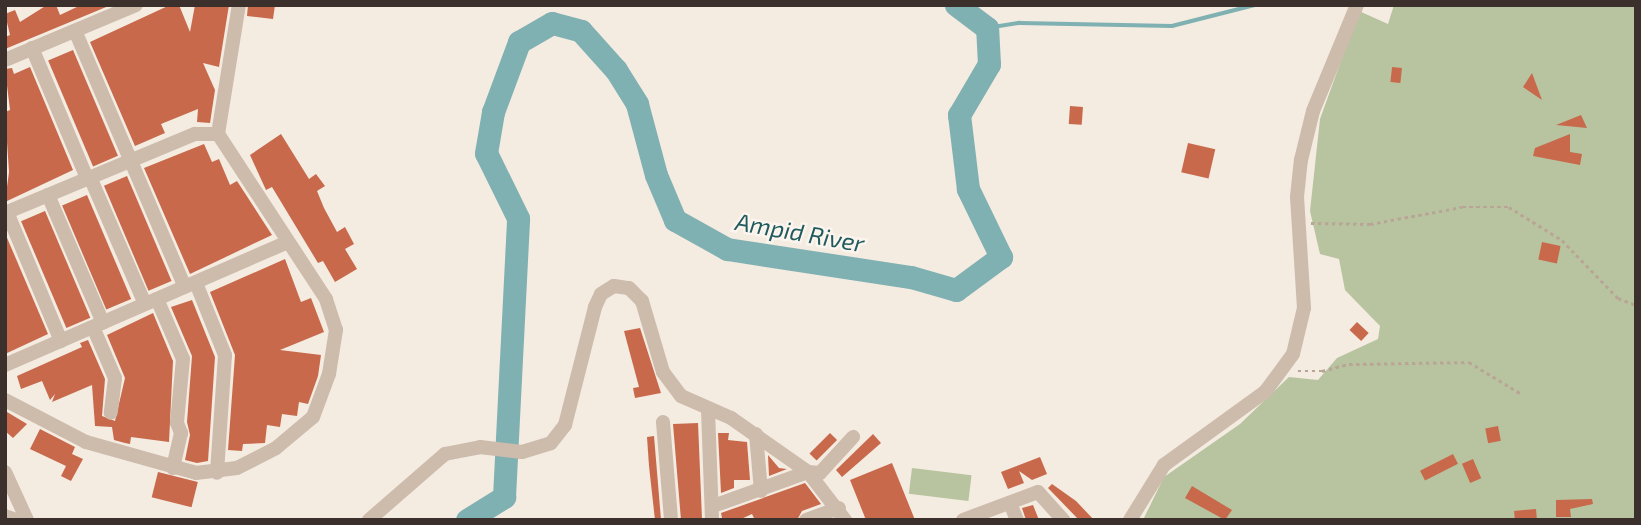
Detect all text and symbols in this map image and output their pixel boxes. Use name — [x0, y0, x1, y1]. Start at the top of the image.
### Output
water label: Ampid River — [733, 206, 867, 258]

